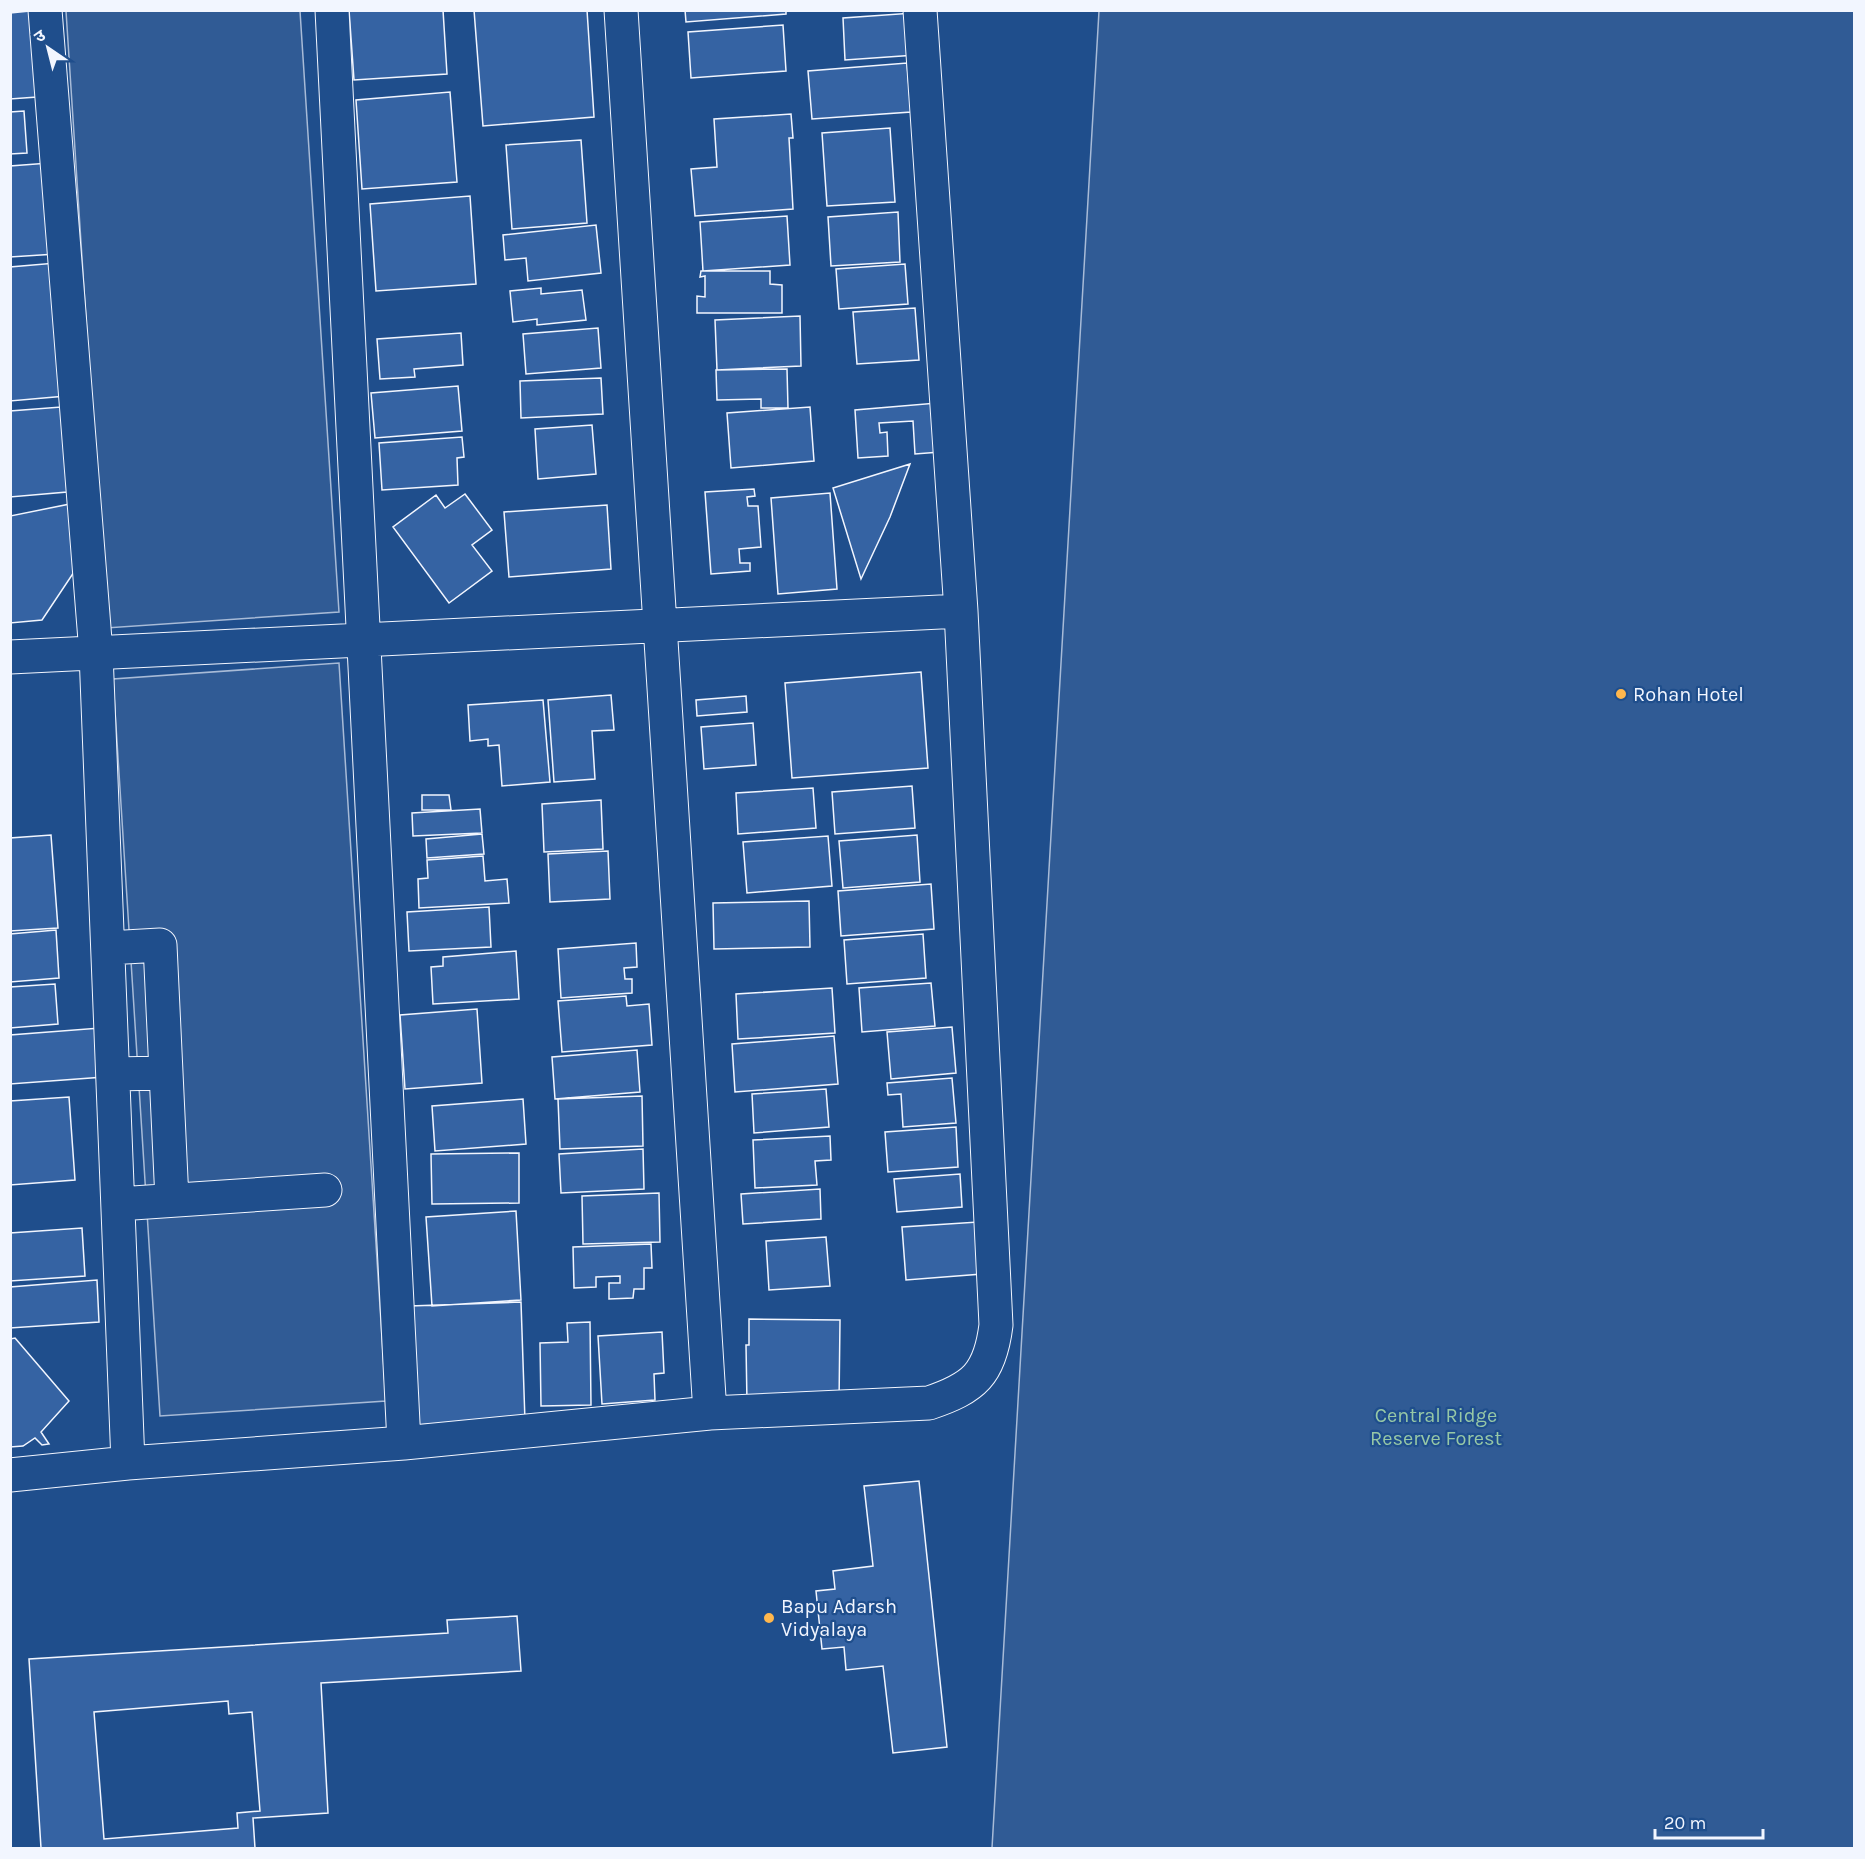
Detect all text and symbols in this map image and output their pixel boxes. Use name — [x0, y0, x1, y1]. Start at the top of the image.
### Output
north arrow — [18, 18, 78, 78]
text: उ — [30, 25, 49, 47]
place label: Rohan Hotel — [1633, 683, 1744, 706]
marker: Rohan Hotel — [1614, 687, 1628, 701]
park label: Central Ridge Reserve Forest — [1370, 1404, 1502, 1450]
place label: Bapu Adarsh Vidyalaya — [781, 1595, 897, 1641]
marker: Bapu Adarsh Vidyalaya — [762, 1611, 776, 1625]
scale bar — [1655, 1802, 1763, 1840]
text: 20 m — [1664, 1812, 1706, 1834]

